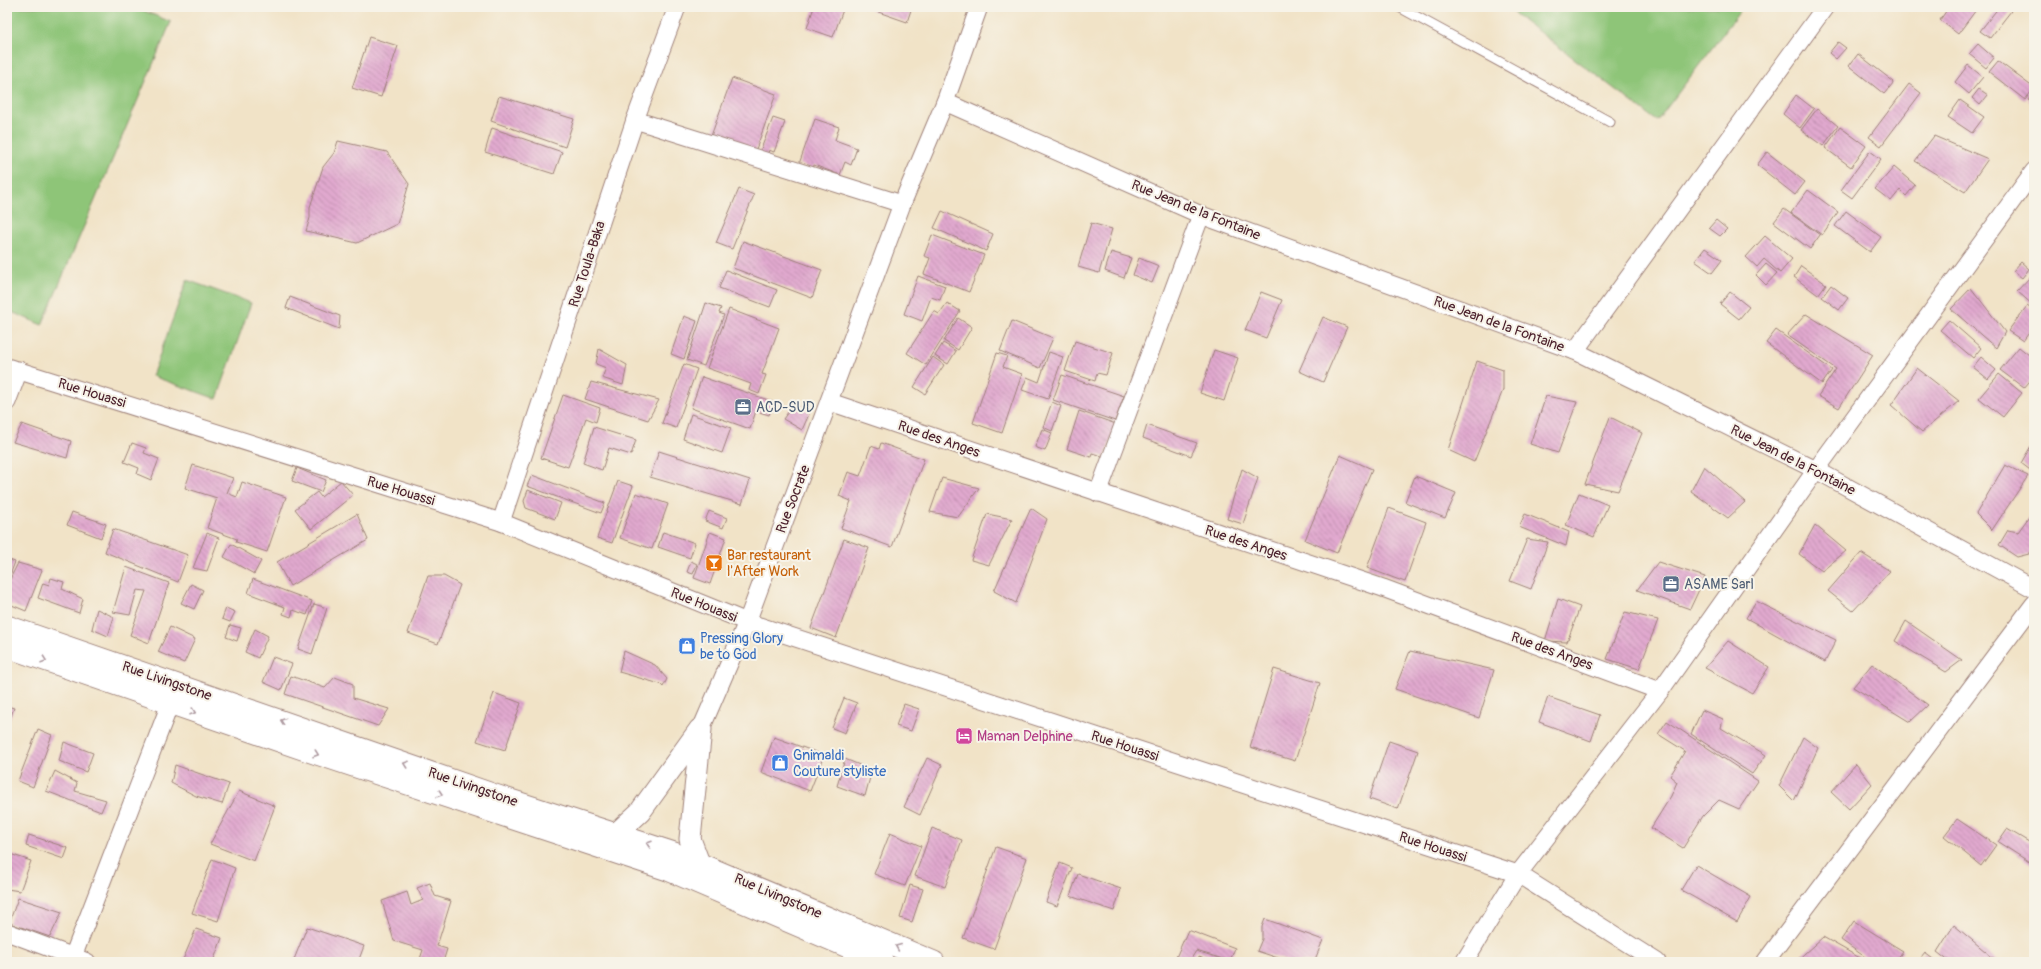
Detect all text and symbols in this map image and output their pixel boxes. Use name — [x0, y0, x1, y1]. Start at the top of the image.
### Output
street label: Rue Jean de la Fontaine — [1129, 176, 1263, 244]
street label: Rue Toula-Baka — [565, 219, 609, 309]
street label: Rue Jean de la Fontaine — [1431, 292, 1567, 356]
street label: Rue Houassi — [56, 375, 128, 412]
office icon: ACD-SUD — [733, 397, 753, 417]
place label: ACD-SUD — [756, 399, 815, 416]
street label: Rue des Anges — [896, 417, 983, 461]
street label: Rue Jean de la Fontaine — [1728, 421, 1858, 499]
street label: Rue Socrate — [772, 462, 814, 535]
street label: Rue Houassi — [365, 473, 437, 510]
street label: Rue des Anges — [1203, 522, 1290, 565]
place label: Bar restaurant l'After Work — [727, 547, 811, 580]
bar icon: Bar restaurant l'After Work — [704, 553, 724, 573]
office icon: ASAME Sarl — [1661, 574, 1681, 594]
place label: ASAME Sarl — [1684, 576, 1754, 593]
street label: Rue Houassi — [668, 584, 740, 626]
street label: Rue des Anges — [1509, 628, 1596, 674]
place label: Pressing Glory be to God — [700, 630, 783, 663]
shop icon: Pressing Glory be to God — [677, 636, 697, 656]
one-way arrow — [40, 655, 47, 664]
street label: Rue Livingstone — [120, 658, 214, 704]
one-way arrow — [189, 707, 196, 715]
one-way arrow — [280, 718, 287, 726]
hotel icon: Maman Delphine — [954, 726, 974, 746]
street label: Rue Houassi — [1089, 727, 1161, 765]
place label: Maman Delphine — [977, 728, 1073, 745]
place label: Gnimaldi Couture styliste — [793, 747, 886, 780]
one-way arrow — [312, 749, 319, 757]
shop icon: Gnimaldi Couture styliste — [770, 753, 790, 773]
one-way arrow — [402, 760, 409, 769]
street label: Rue Livingstone — [426, 764, 520, 810]
one-way arrow — [436, 789, 443, 798]
street label: Rue Houassi — [1397, 828, 1469, 866]
one-way arrow — [645, 841, 652, 849]
street label: Rue Livingstone — [732, 870, 824, 922]
one-way arrow — [895, 944, 903, 952]

